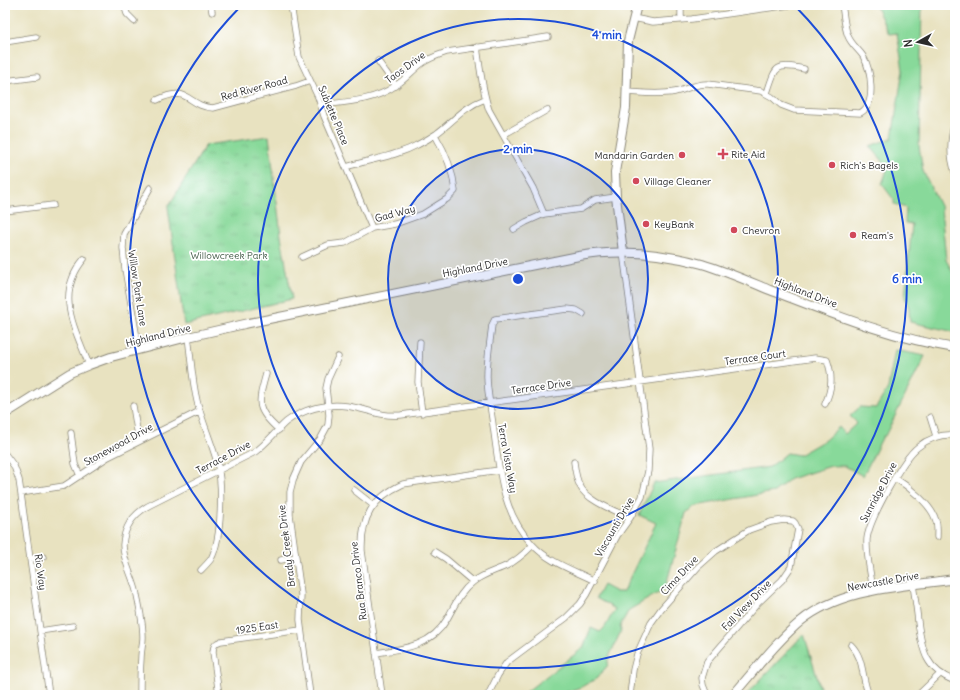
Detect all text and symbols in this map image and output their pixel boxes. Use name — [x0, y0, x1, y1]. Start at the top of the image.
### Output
north arrow — [898, 22, 938, 62]
text: 4 min — [592, 27, 622, 42]
text: N — [901, 39, 916, 48]
street label: Taos Drive — [383, 48, 428, 86]
street label: Red River Road — [219, 73, 289, 104]
street label: Sublette Place — [315, 84, 352, 147]
text: 2 min — [503, 141, 533, 156]
place label: Rite Aid — [731, 148, 765, 161]
place label: Mandarin Garden — [594, 149, 674, 162]
marker: Rite Aid — [718, 149, 728, 159]
marker: Mandarin Garden — [677, 150, 687, 160]
place label: Rich's Bagels — [840, 159, 899, 172]
marker: Rich's Bagels — [827, 160, 837, 170]
place label: Village Cleaner — [644, 175, 711, 188]
marker: Village Cleaner — [631, 176, 641, 186]
street label: Gad Way — [374, 202, 417, 225]
place label: KeyBank — [654, 218, 694, 231]
marker: KeyBank — [641, 219, 651, 229]
place label: Chevron — [742, 224, 780, 237]
marker: Chevron — [729, 225, 739, 235]
place label: Ream's — [861, 229, 894, 242]
marker: Ream's — [848, 230, 858, 240]
street label: Willow Park Lane — [125, 249, 150, 327]
park label: Willowcreek Park — [190, 249, 268, 262]
street label: Highland Drive — [441, 255, 509, 280]
text: 6 min — [892, 271, 922, 286]
centre of rings — [511, 272, 525, 286]
street label: Highland Drive — [772, 274, 839, 310]
street label: Highland Drive — [124, 321, 192, 350]
street label: Terrace Court — [724, 347, 787, 368]
street label: Terrace Drive — [510, 376, 572, 397]
street label: Stonewood Drive — [82, 420, 155, 469]
street label: Terra Vista Way — [495, 422, 520, 494]
street label: Terrace Drive — [194, 438, 253, 477]
street label: Sunridge Drive — [857, 460, 900, 525]
street label: Viscounti Drive — [592, 495, 637, 559]
street label: Brady Creek Drive — [275, 504, 298, 588]
street label: Rua Branco Drive — [347, 541, 370, 621]
street label: Rio Way — [32, 553, 49, 591]
street label: Cima Drive — [658, 553, 701, 598]
street label: Newcastle Drive — [846, 569, 920, 594]
street label: Fall View Drive — [719, 577, 774, 633]
street label: 1925 East — [235, 618, 280, 637]

